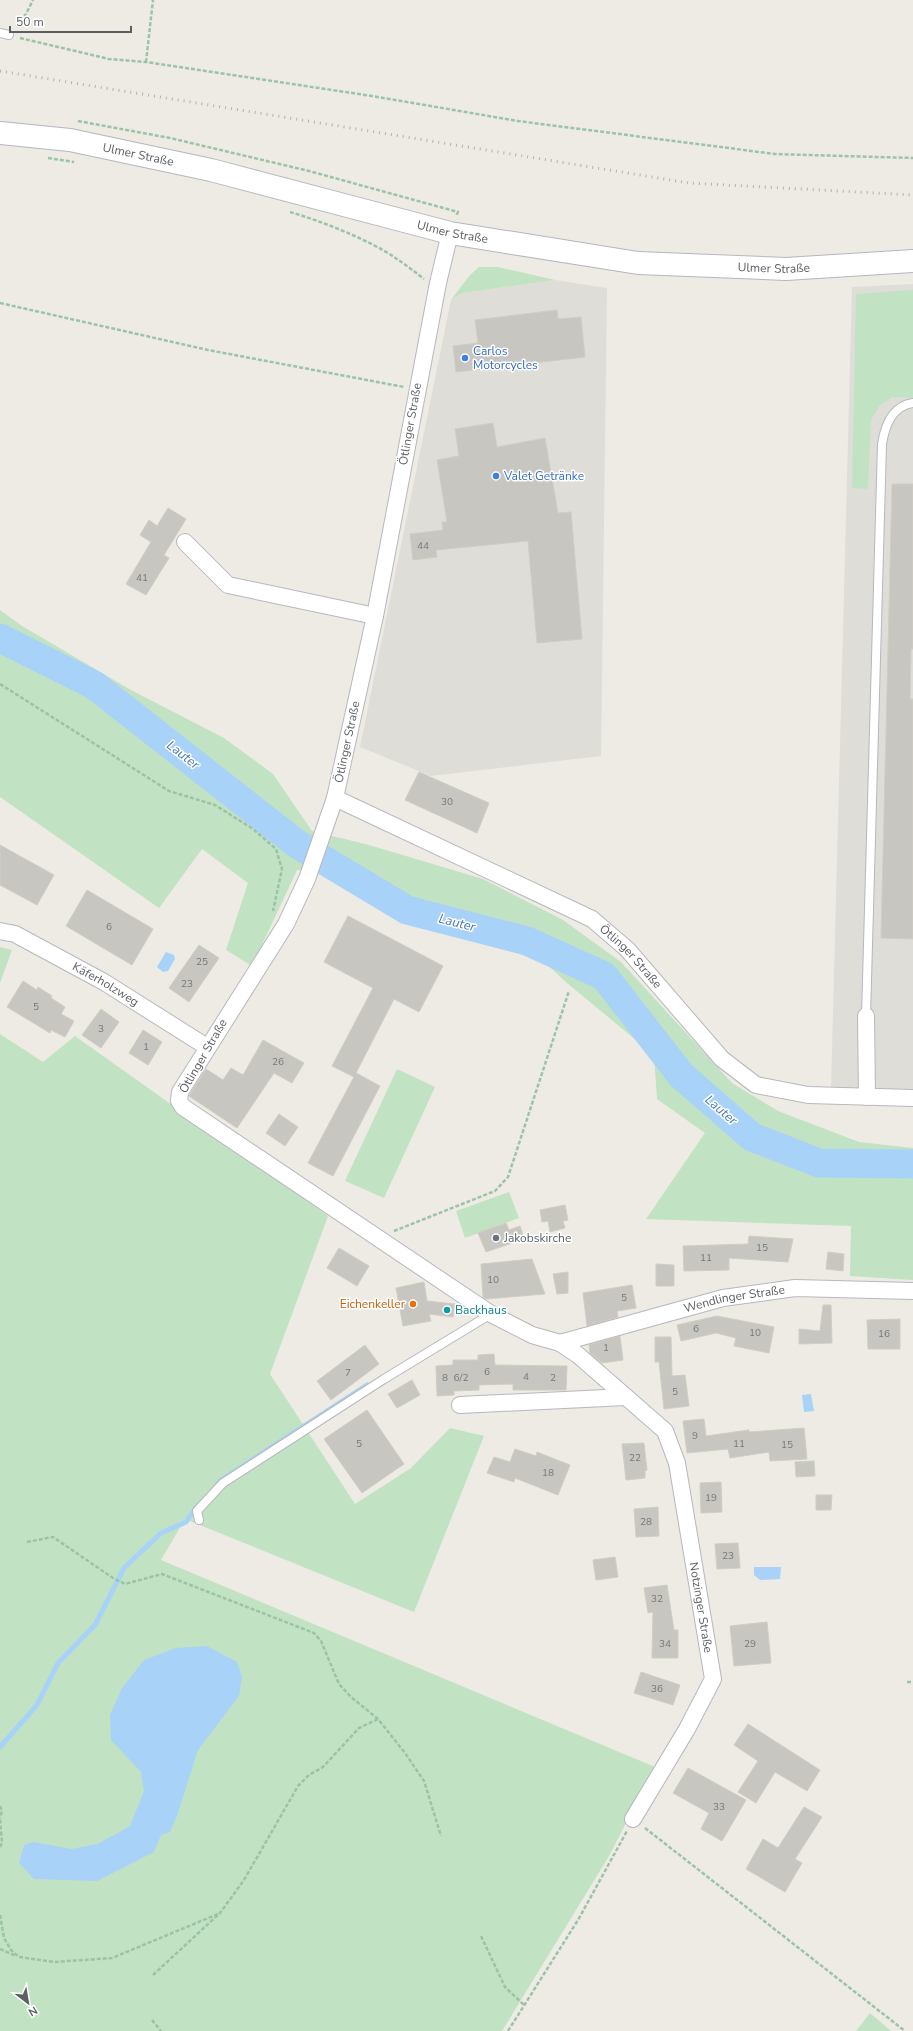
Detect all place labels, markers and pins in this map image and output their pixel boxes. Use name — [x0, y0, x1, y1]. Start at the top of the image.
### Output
place label: Carlos Motorcycles — [473, 343, 538, 373]
marker: Carlos Motorcycles — [460, 353, 470, 363]
place label: Valet Getränke — [503, 468, 584, 484]
marker: Valet Getränke — [491, 471, 501, 481]
place label: Jakobskirche — [503, 1230, 571, 1246]
marker: Jakobskirche — [491, 1233, 501, 1243]
place label: Eichenkeller — [340, 1296, 406, 1312]
marker: Eichenkeller — [408, 1299, 418, 1309]
place label: Backhaus — [455, 1302, 507, 1318]
marker: Backhaus — [442, 1305, 452, 1315]

